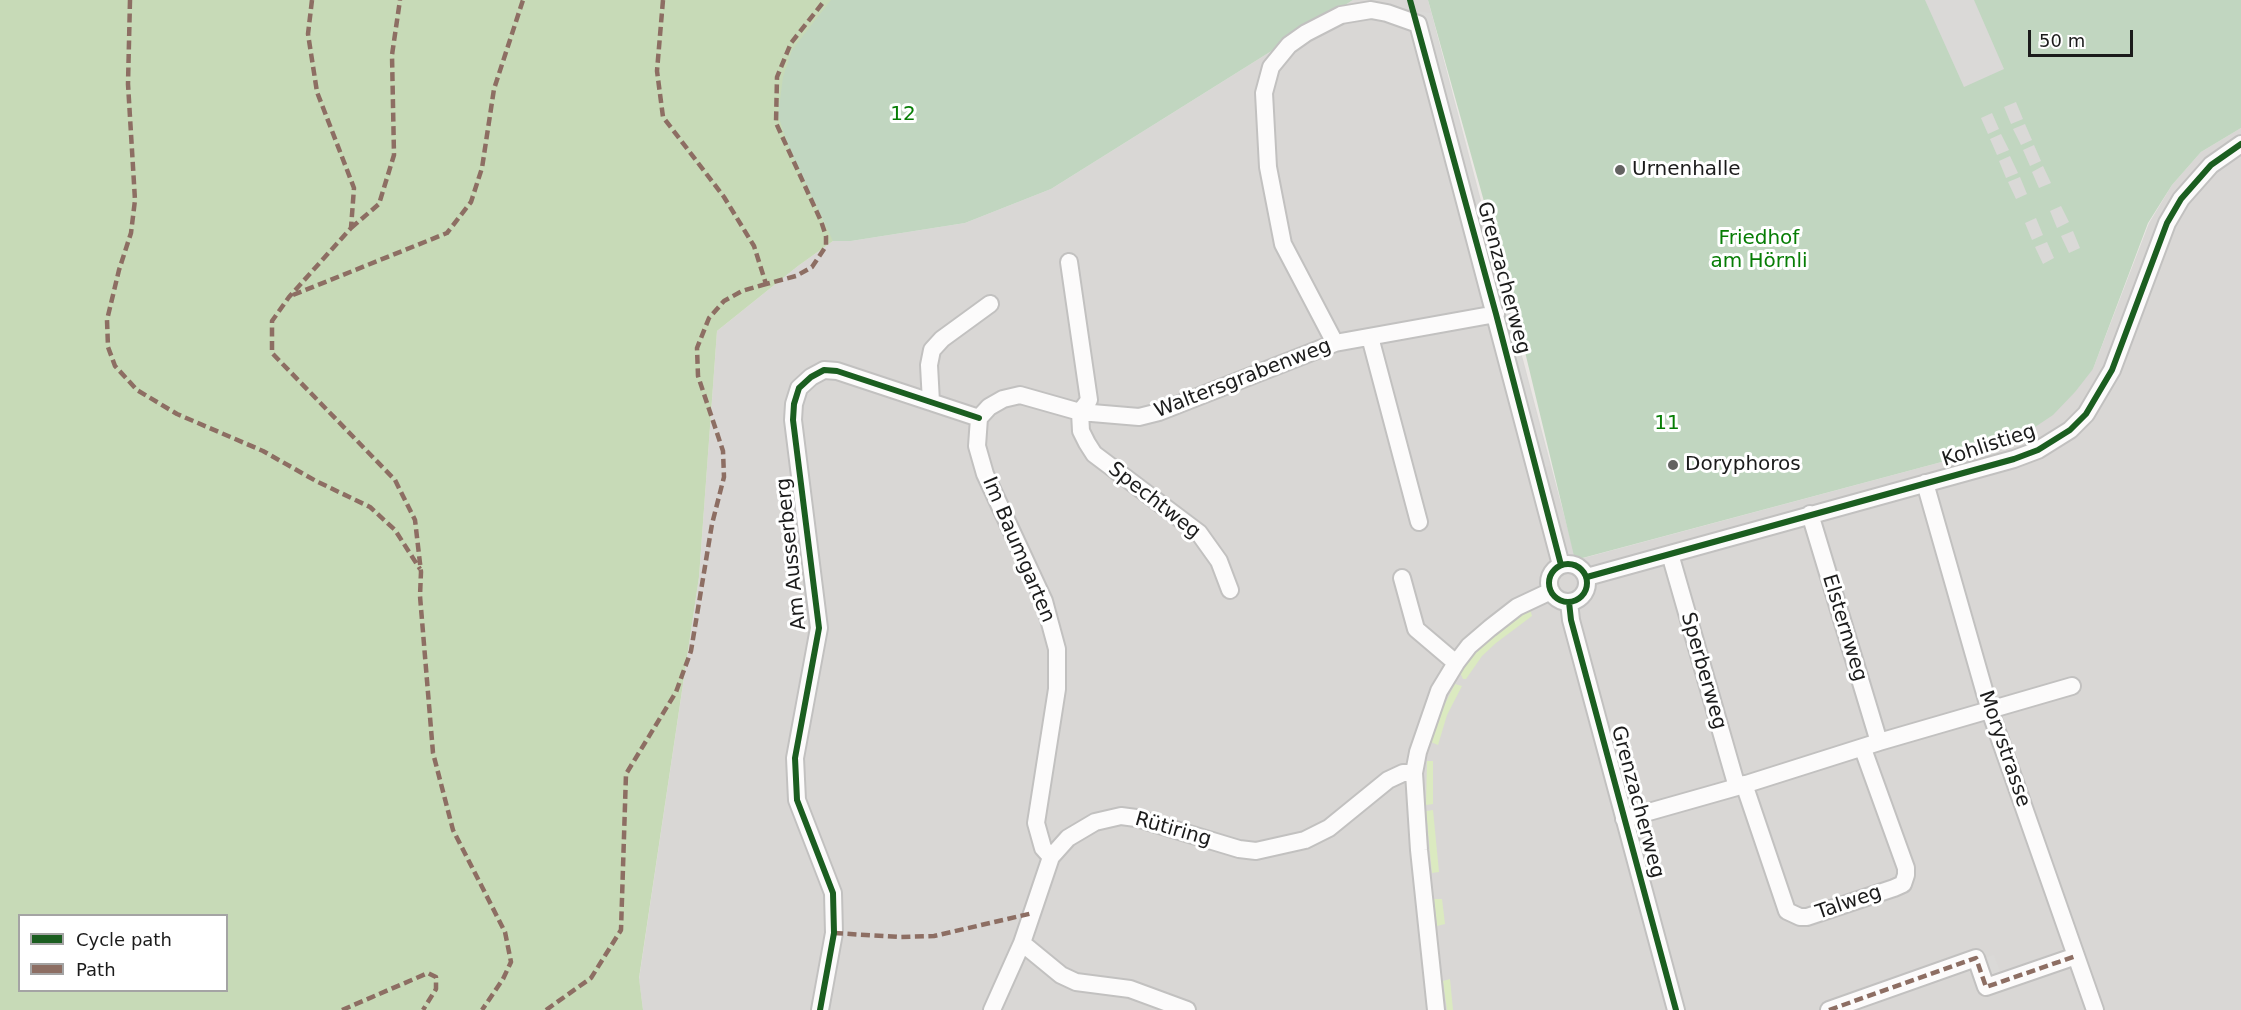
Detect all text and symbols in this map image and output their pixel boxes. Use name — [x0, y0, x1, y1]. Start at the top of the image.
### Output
scale bar — [2031, 18, 2136, 56]
text: 50 m — [2039, 30, 2085, 51]
park label: 12 — [890, 103, 916, 127]
place label: Urnenhalle — [1632, 158, 1741, 182]
marker: Urnenhalle — [1613, 163, 1627, 177]
street label: Grenzacherweg — [1471, 199, 1535, 357]
park label: Friedhof am Hörnli — [1710, 227, 1808, 274]
street label: Waltersgrabenweg — [1151, 334, 1335, 424]
park label: 11 — [1654, 412, 1680, 436]
street label: Kohlistieg — [1939, 420, 2039, 472]
place label: Doryphoros — [1685, 453, 1801, 477]
street label: Spechtweg — [1103, 458, 1205, 544]
marker: Doryphoros — [1666, 458, 1680, 472]
street label: Im Baumgarten — [977, 474, 1059, 626]
street label: Am Ausserberg — [772, 477, 812, 631]
street label: Elsternweg — [1816, 572, 1872, 684]
street label: Sperberweg — [1675, 610, 1731, 732]
street label: Morystrasse — [1973, 688, 2035, 810]
street label: Grenzacherweg — [1605, 723, 1669, 881]
street label: Rütiring — [1132, 808, 1214, 852]
street label: Talweg — [1813, 881, 1885, 925]
legend — [18, 914, 228, 992]
text: Cycle path — [76, 929, 172, 950]
text: Path — [76, 959, 116, 980]

